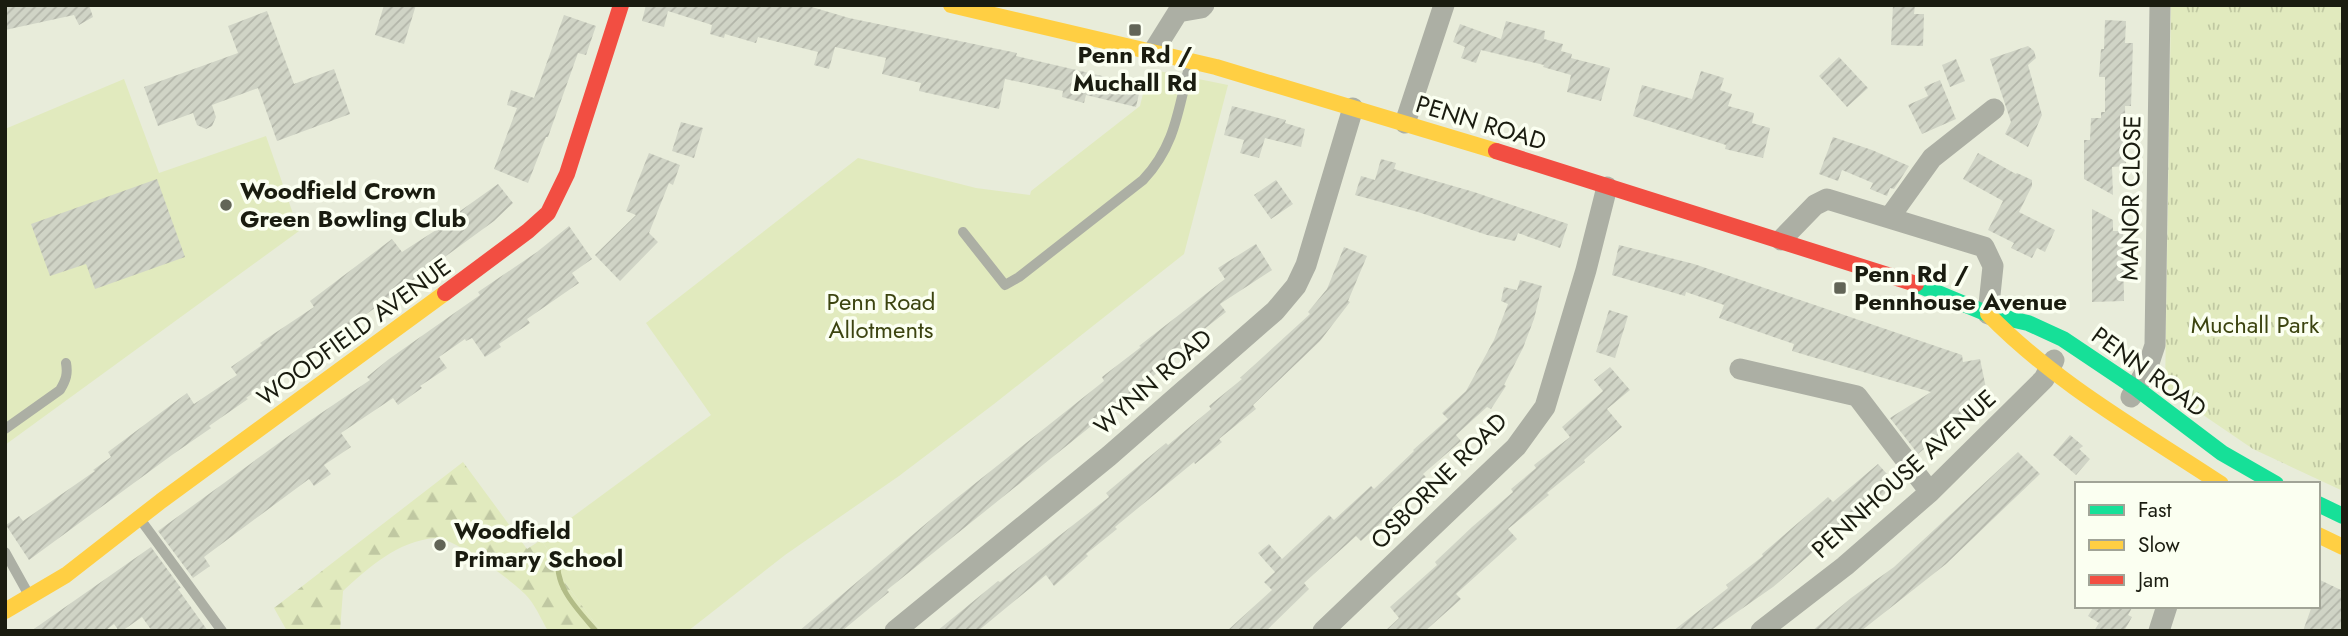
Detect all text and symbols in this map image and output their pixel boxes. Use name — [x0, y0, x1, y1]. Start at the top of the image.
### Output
marker: Penn Rd / Muchall Rd — [1127, 22, 1143, 38]
place label: Penn Rd / Muchall Rd — [1073, 37, 1197, 100]
street label: PENN ROAD — [1412, 86, 1551, 159]
street label: MANOR CLOSE — [2112, 115, 2149, 281]
place label: Woodfield Crown Green Bowling Club — [240, 173, 466, 236]
marker: Woodfield Crown Green Bowling Club — [218, 197, 234, 213]
street label: WOODFIELD AVENUE — [249, 249, 458, 414]
place label: Penn Rd / Pennhouse Avenue — [1854, 256, 2067, 319]
marker: Penn Rd / Pennhouse Avenue — [1832, 280, 1848, 296]
park label: Penn Road Allotments — [827, 284, 935, 347]
park label: Muchall Park — [2191, 307, 2320, 342]
street label: PENN ROAD — [2085, 318, 2214, 425]
street label: WYNN ROAD — [1086, 320, 1219, 443]
street label: PENNHOUSE AVENUE — [1804, 381, 2004, 566]
street label: OSBORNE ROAD — [1362, 404, 1515, 557]
legend — [2075, 482, 2320, 608]
text: Fast — [2138, 495, 2171, 525]
place label: Woodfield Primary School — [454, 513, 623, 576]
text: Slow — [2138, 530, 2180, 560]
marker: Woodfield Primary School — [432, 537, 448, 553]
text: Jam — [2135, 565, 2170, 595]

